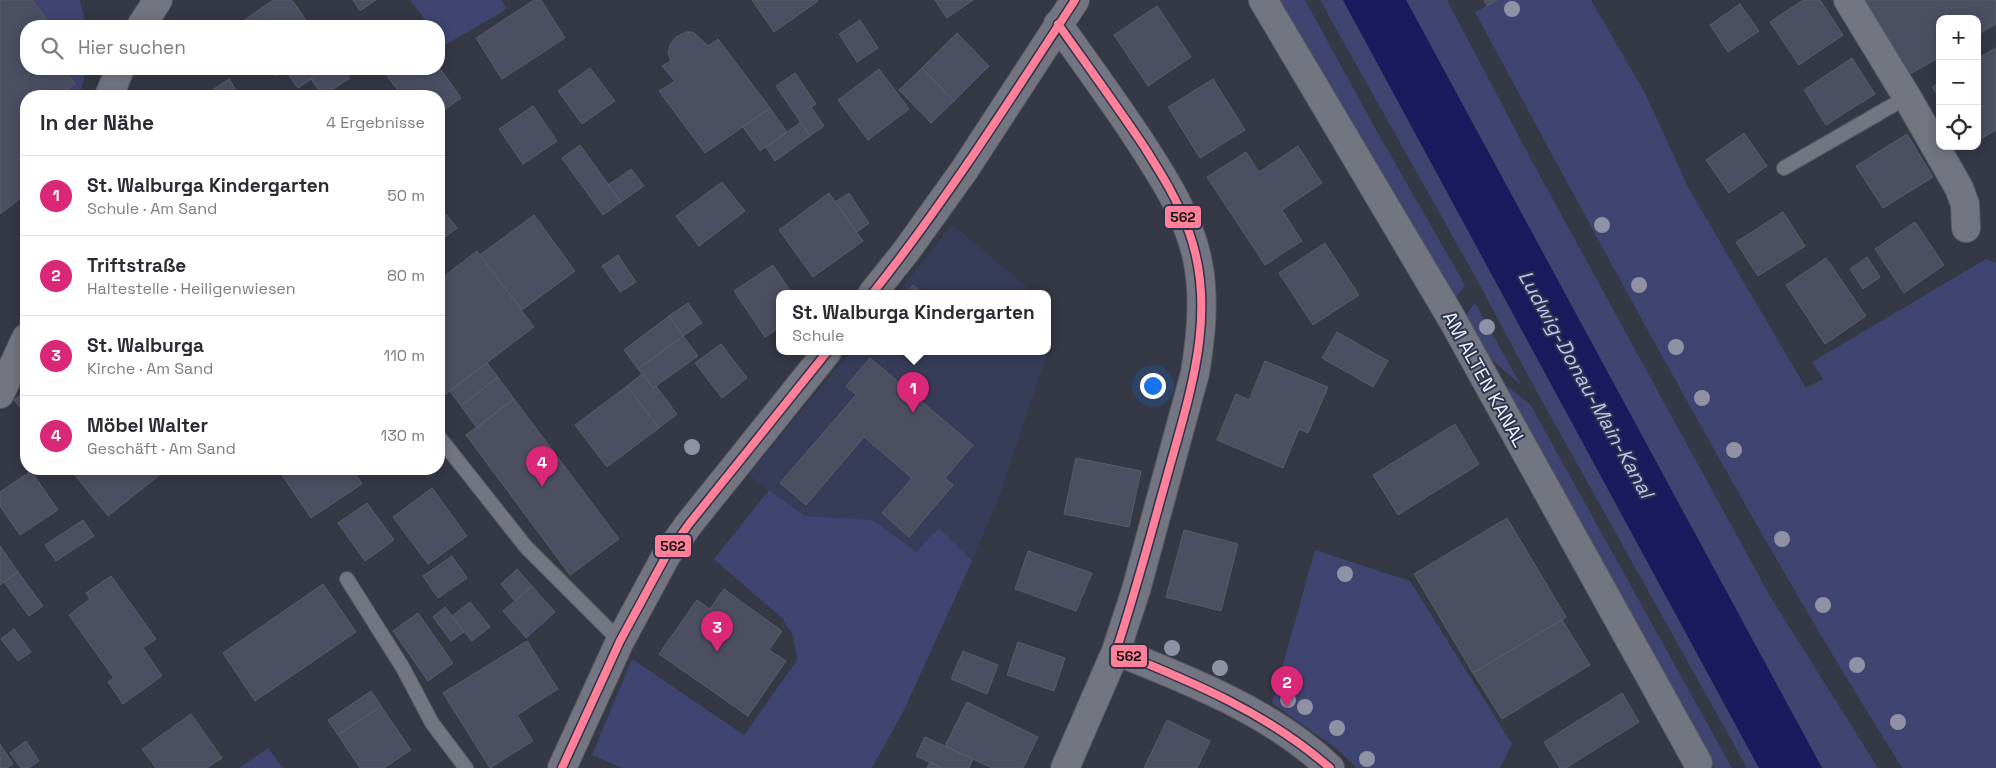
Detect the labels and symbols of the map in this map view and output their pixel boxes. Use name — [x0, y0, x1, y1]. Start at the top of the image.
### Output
line badge: 562 — [1164, 205, 1202, 229]
text: 562 — [1170, 208, 1196, 226]
water label: Ludwig-Donau-Main-Kanal — [1512, 265, 1661, 504]
street label: AM ALTEN KANAL — [1437, 307, 1532, 452]
pin: 1 — [897, 372, 929, 413]
your location — [1140, 373, 1166, 399]
pin: 4 — [526, 446, 558, 487]
line badge: 562 — [654, 534, 692, 558]
text: 562 — [660, 537, 686, 555]
pin: 3 — [701, 611, 733, 652]
line badge: 562 — [1110, 644, 1148, 668]
text: 562 — [1116, 647, 1142, 665]
pin: 2 — [1271, 666, 1303, 707]

